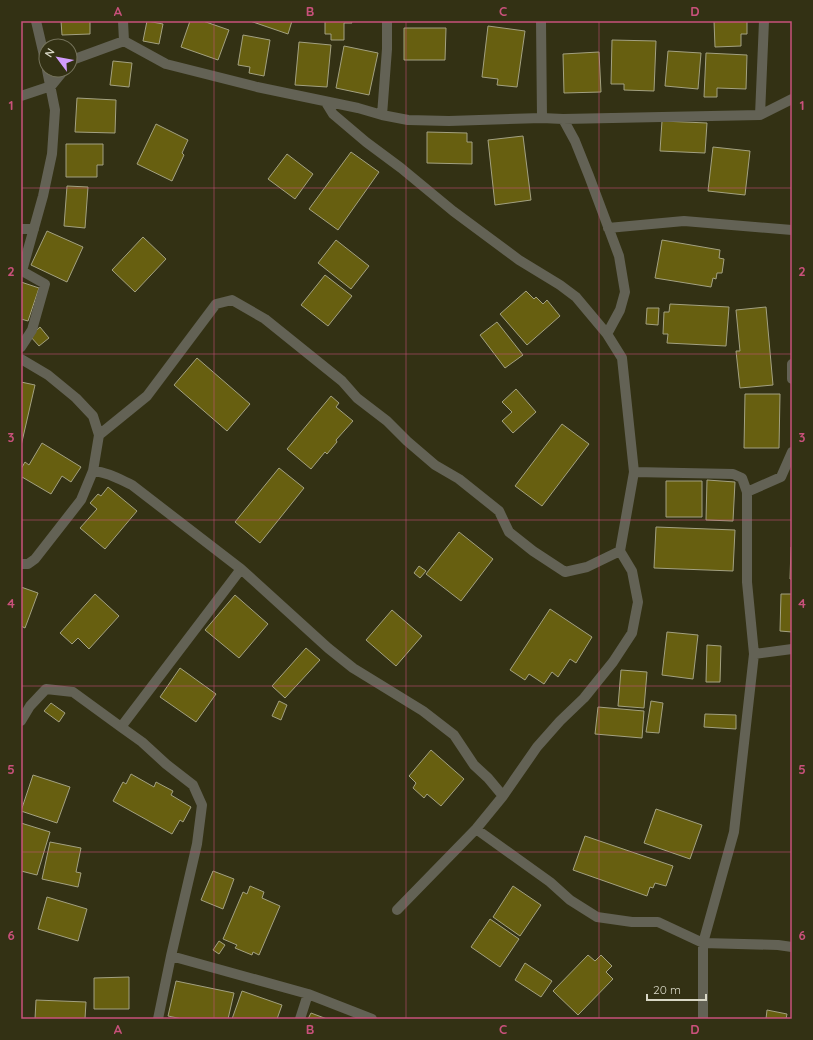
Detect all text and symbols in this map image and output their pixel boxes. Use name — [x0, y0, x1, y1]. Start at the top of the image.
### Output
text: A — [114, 3, 123, 19]
text: B — [306, 3, 314, 19]
text: C — [499, 3, 507, 19]
text: D — [690, 3, 700, 19]
north arrow — [38, 38, 78, 78]
text: N — [41, 46, 58, 60]
text: 1 — [8, 97, 14, 113]
text: 1 — [799, 97, 805, 113]
text: 2 — [7, 263, 15, 279]
text: 2 — [798, 263, 806, 279]
text: 3 — [8, 429, 15, 445]
text: 3 — [799, 429, 806, 445]
text: 4 — [7, 595, 15, 611]
text: 4 — [798, 595, 806, 611]
text: 5 — [7, 761, 15, 777]
text: 5 — [798, 761, 806, 777]
text: 6 — [7, 927, 15, 943]
text: 6 — [798, 927, 806, 943]
scale bar — [647, 976, 706, 1002]
text: 20 m — [653, 982, 681, 997]
text: A — [114, 1021, 123, 1037]
text: B — [306, 1021, 314, 1037]
text: C — [499, 1021, 507, 1037]
text: D — [690, 1021, 700, 1037]

